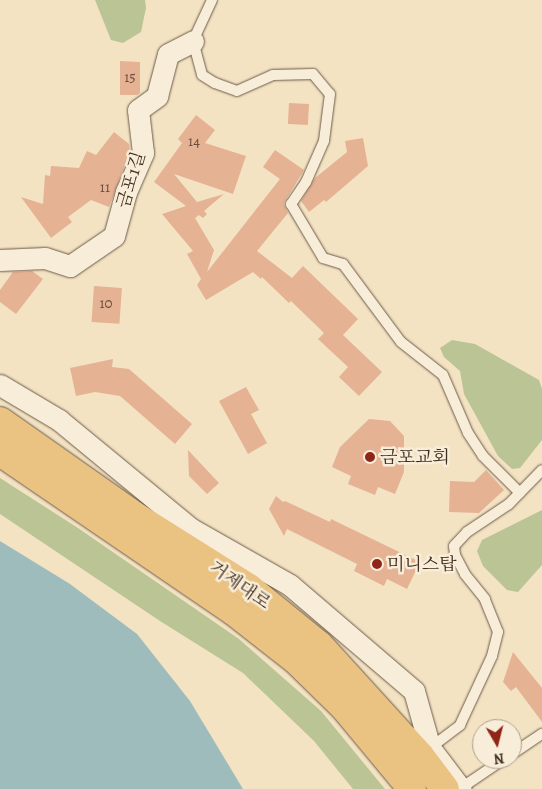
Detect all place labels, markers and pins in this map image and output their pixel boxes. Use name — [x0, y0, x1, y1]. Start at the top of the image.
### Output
place label: 금포교회 — [380, 446, 450, 468]
marker: 금포교회 — [364, 451, 376, 463]
place label: 미니스탑 — [387, 553, 457, 575]
marker: 미니스탑 — [371, 558, 383, 570]

